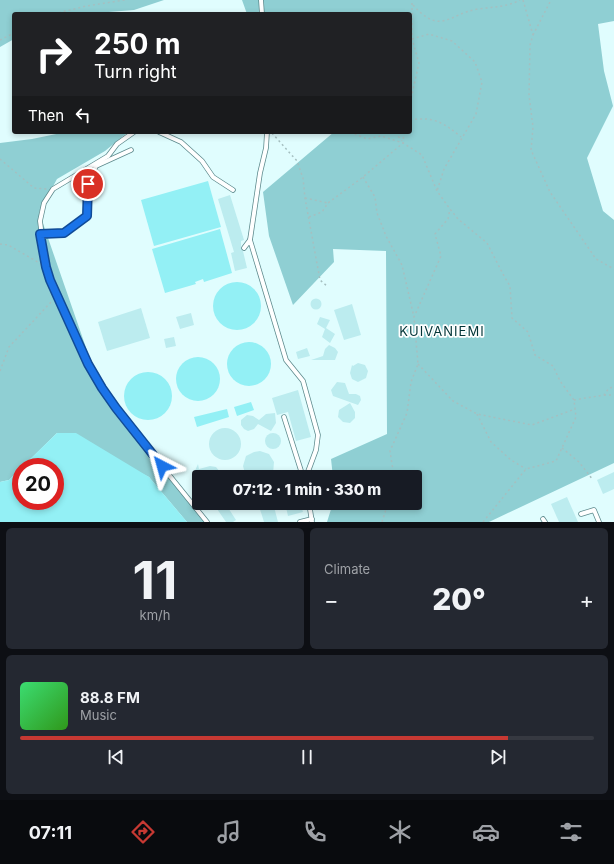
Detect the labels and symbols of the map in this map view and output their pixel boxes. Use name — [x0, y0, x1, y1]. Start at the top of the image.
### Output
pin — [71, 167, 105, 201]
district label: KUIVANIEMI — [399, 323, 485, 339]
position arrow — [141, 445, 183, 487]
speed limit sign: 20 — [12, 458, 64, 510]

